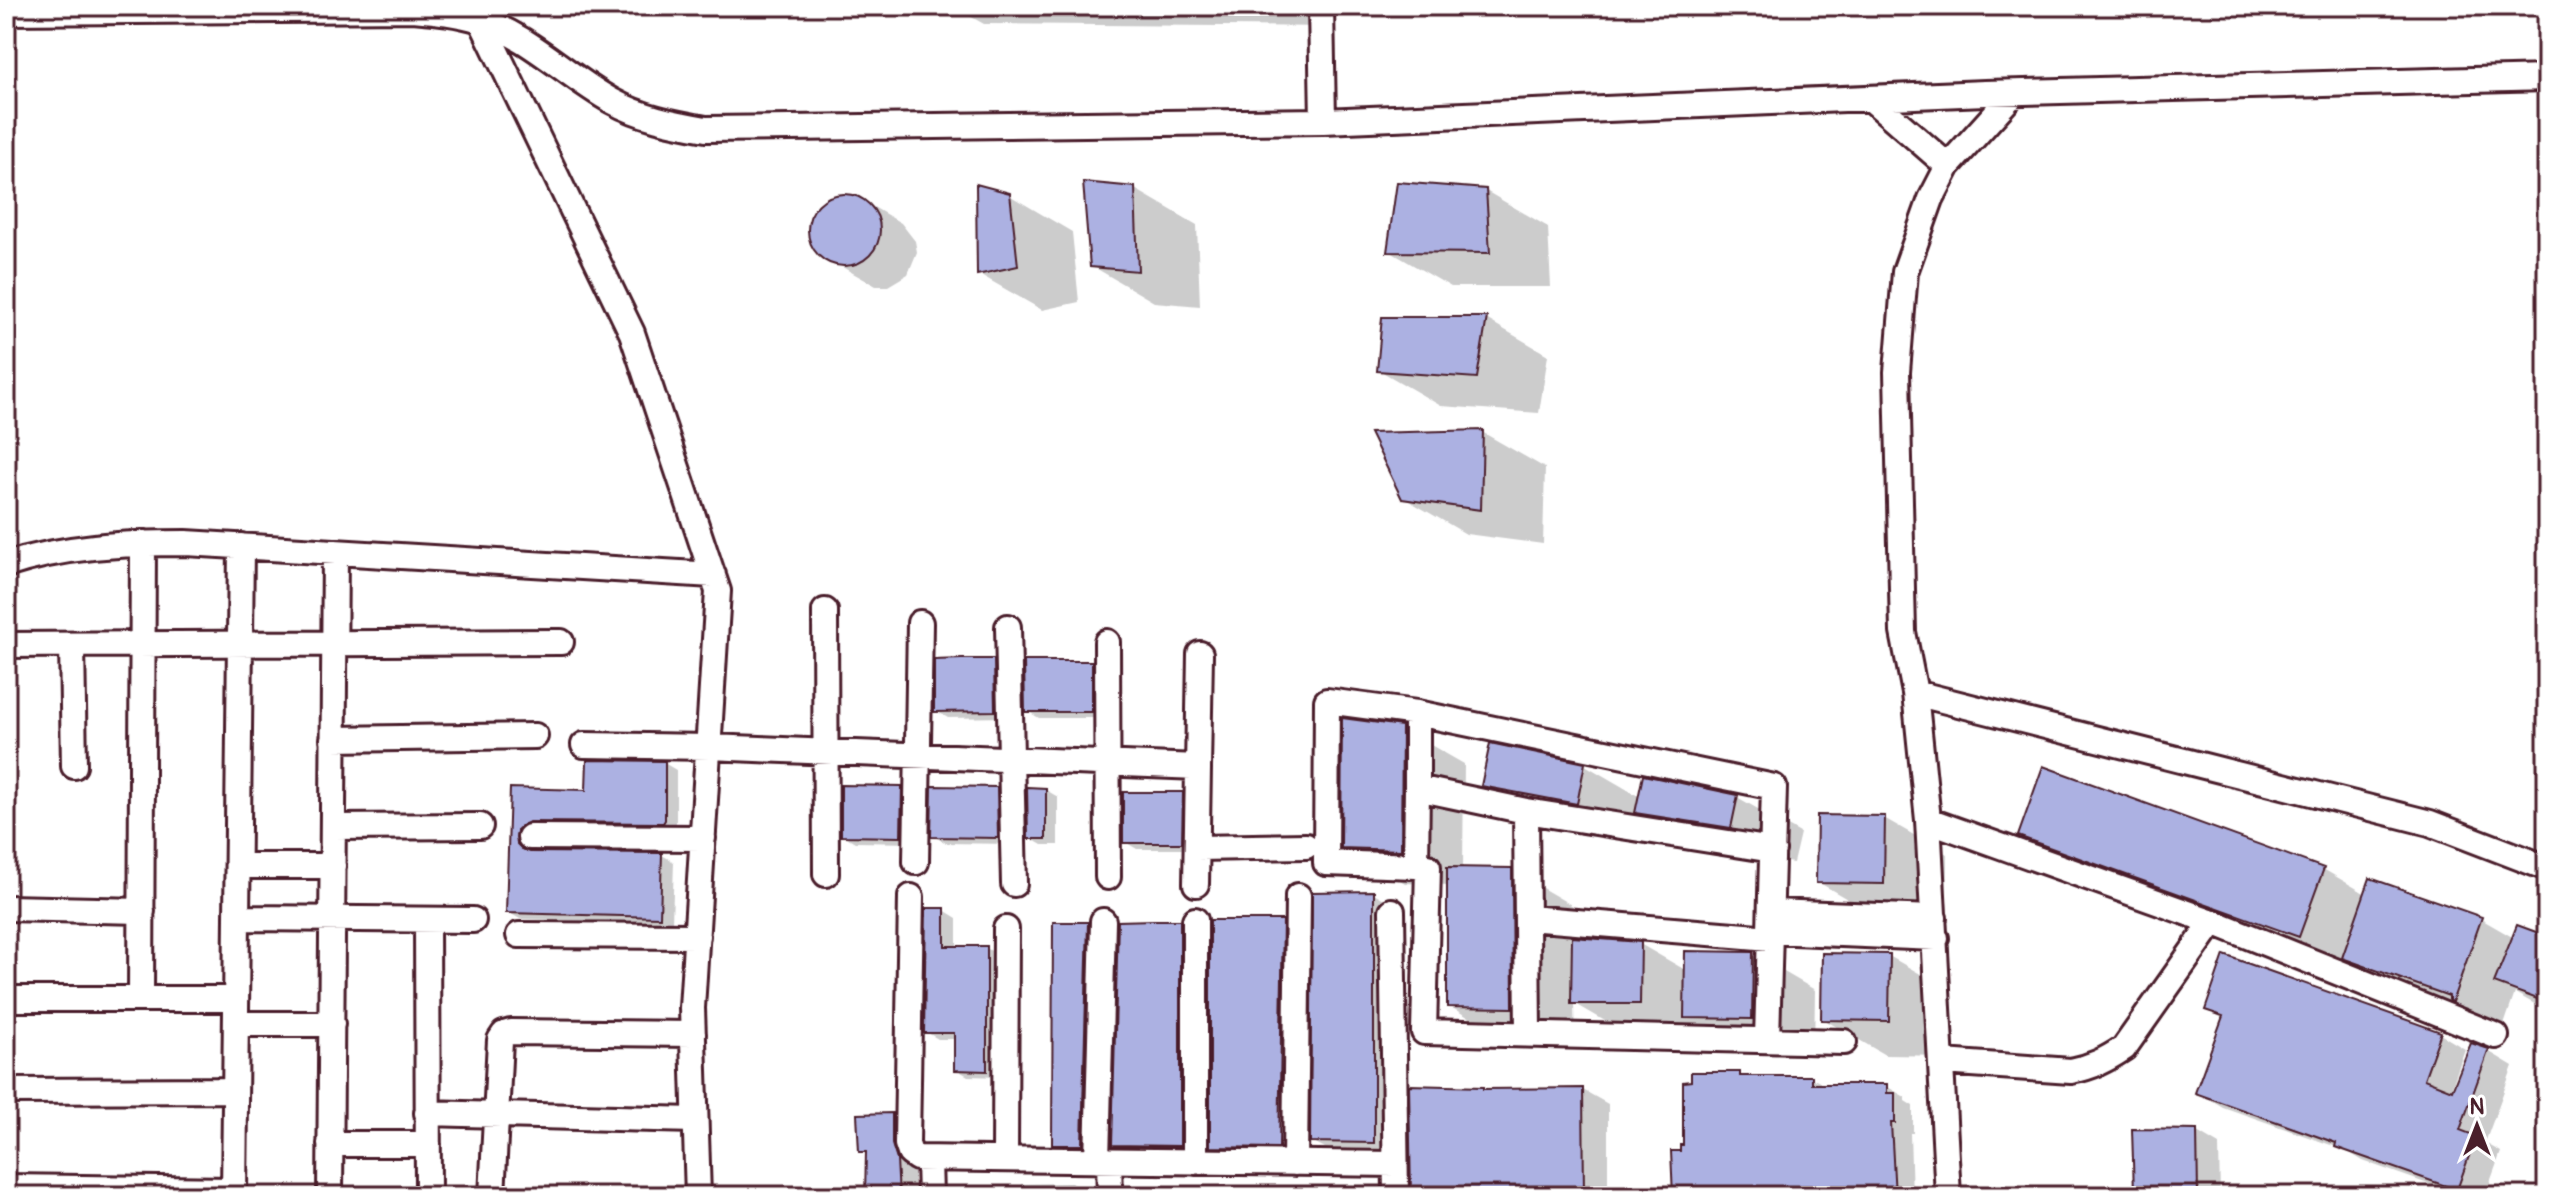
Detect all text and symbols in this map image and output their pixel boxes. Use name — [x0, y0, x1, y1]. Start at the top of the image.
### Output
north arrow — [2437, 1086, 2517, 1166]
text: N — [2470, 1093, 2485, 1121]

